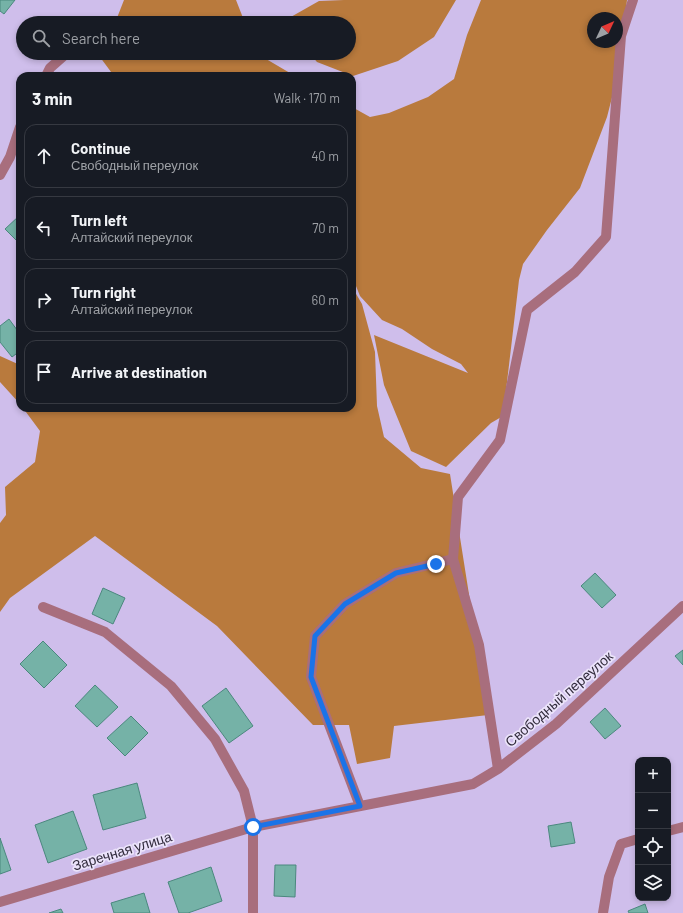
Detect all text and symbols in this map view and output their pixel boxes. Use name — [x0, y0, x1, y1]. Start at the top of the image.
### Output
north arrow — [587, 12, 623, 48]
search box — [16, 16, 356, 60]
icon: search — [30, 27, 52, 49]
text: Search here — [62, 29, 140, 47]
text: 3 min — [32, 88, 72, 108]
text: Walk · 170 m — [274, 90, 340, 106]
text: Continue — [71, 139, 131, 157]
icon: ahead — [33, 145, 55, 167]
text: 40 m — [311, 148, 339, 164]
text: Свободный переулок — [71, 157, 198, 173]
text: Turn left — [71, 211, 127, 229]
icon: left — [33, 217, 55, 239]
text: 70 m — [312, 220, 339, 236]
text: Алтайский переулок — [71, 229, 192, 245]
text: Turn right — [71, 283, 136, 301]
icon: right — [33, 289, 55, 311]
text: 60 m — [312, 292, 339, 308]
text: Алтайский переулок — [71, 301, 192, 317]
icon: arrive — [33, 361, 55, 383]
text: Arrive at destination — [71, 363, 207, 381]
route end — [427, 555, 445, 573]
street label: Свободный переулок — [501, 647, 617, 750]
map controls — [635, 757, 671, 901]
button: + — [635, 757, 671, 793]
button: − — [635, 793, 671, 829]
route start — [244, 818, 262, 836]
street label: Заречная улица — [70, 827, 174, 874]
button: locate — [635, 829, 671, 865]
button: layers — [635, 865, 671, 901]

